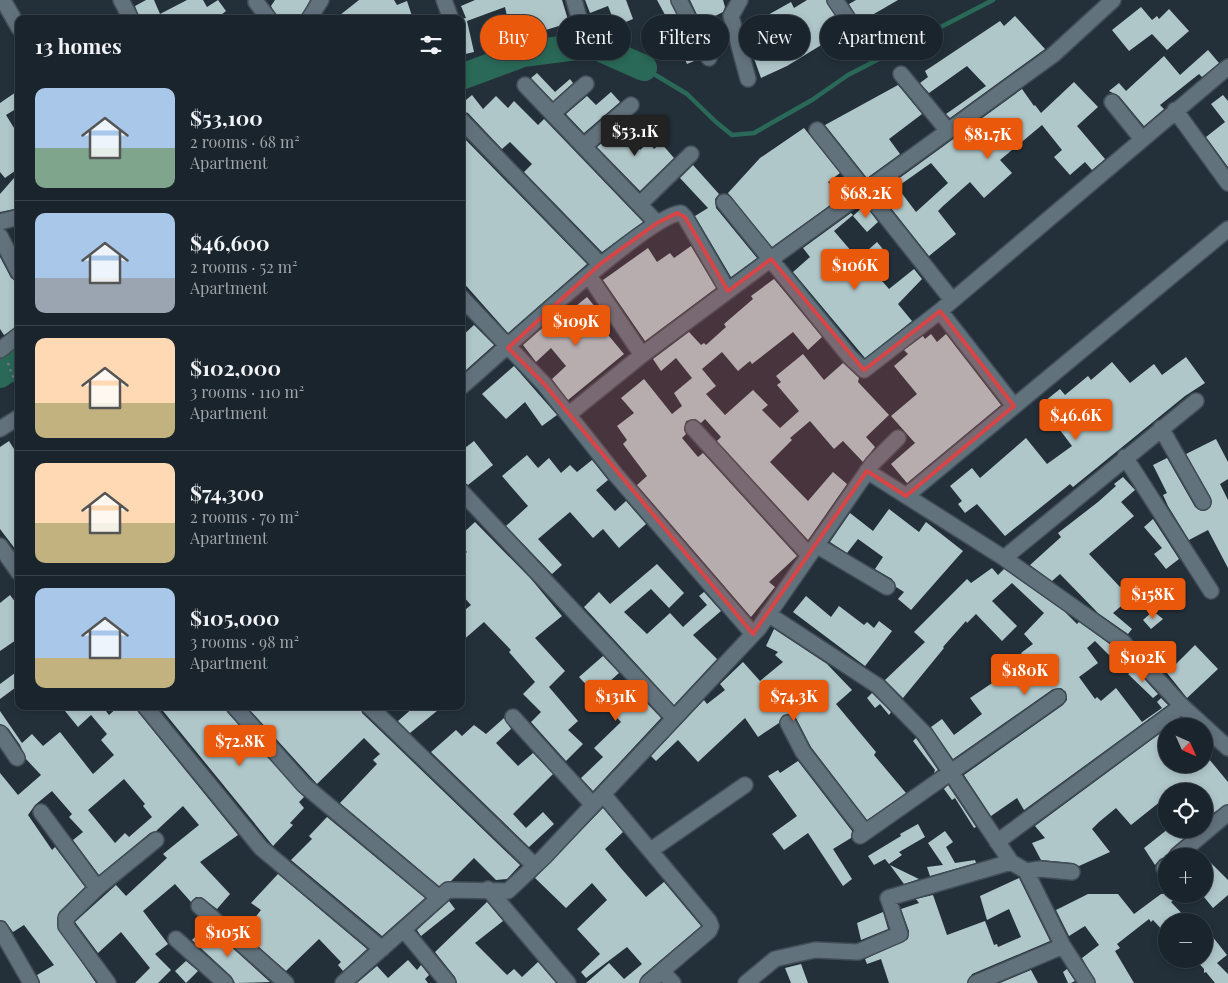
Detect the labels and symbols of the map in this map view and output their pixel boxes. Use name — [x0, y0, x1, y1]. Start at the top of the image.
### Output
pin: $53.1K — [594, 114, 676, 157]
pin: $81.7K — [947, 118, 1029, 160]
pin: $68.2K — [825, 176, 907, 219]
pin: $106K — [820, 248, 890, 291]
pin: $109K — [541, 304, 611, 347]
pin: $46.6K — [1035, 398, 1117, 441]
pin: $158K — [1118, 578, 1188, 620]
pin: $102K — [1108, 640, 1178, 683]
pin: $180K — [990, 654, 1060, 696]
pin: $131K — [581, 680, 651, 722]
pin: $74.3K — [753, 680, 835, 722]
north arrow — [1158, 718, 1212, 772]
pin: $72.8K — [199, 724, 281, 767]
pin: $105K — [193, 916, 263, 958]

